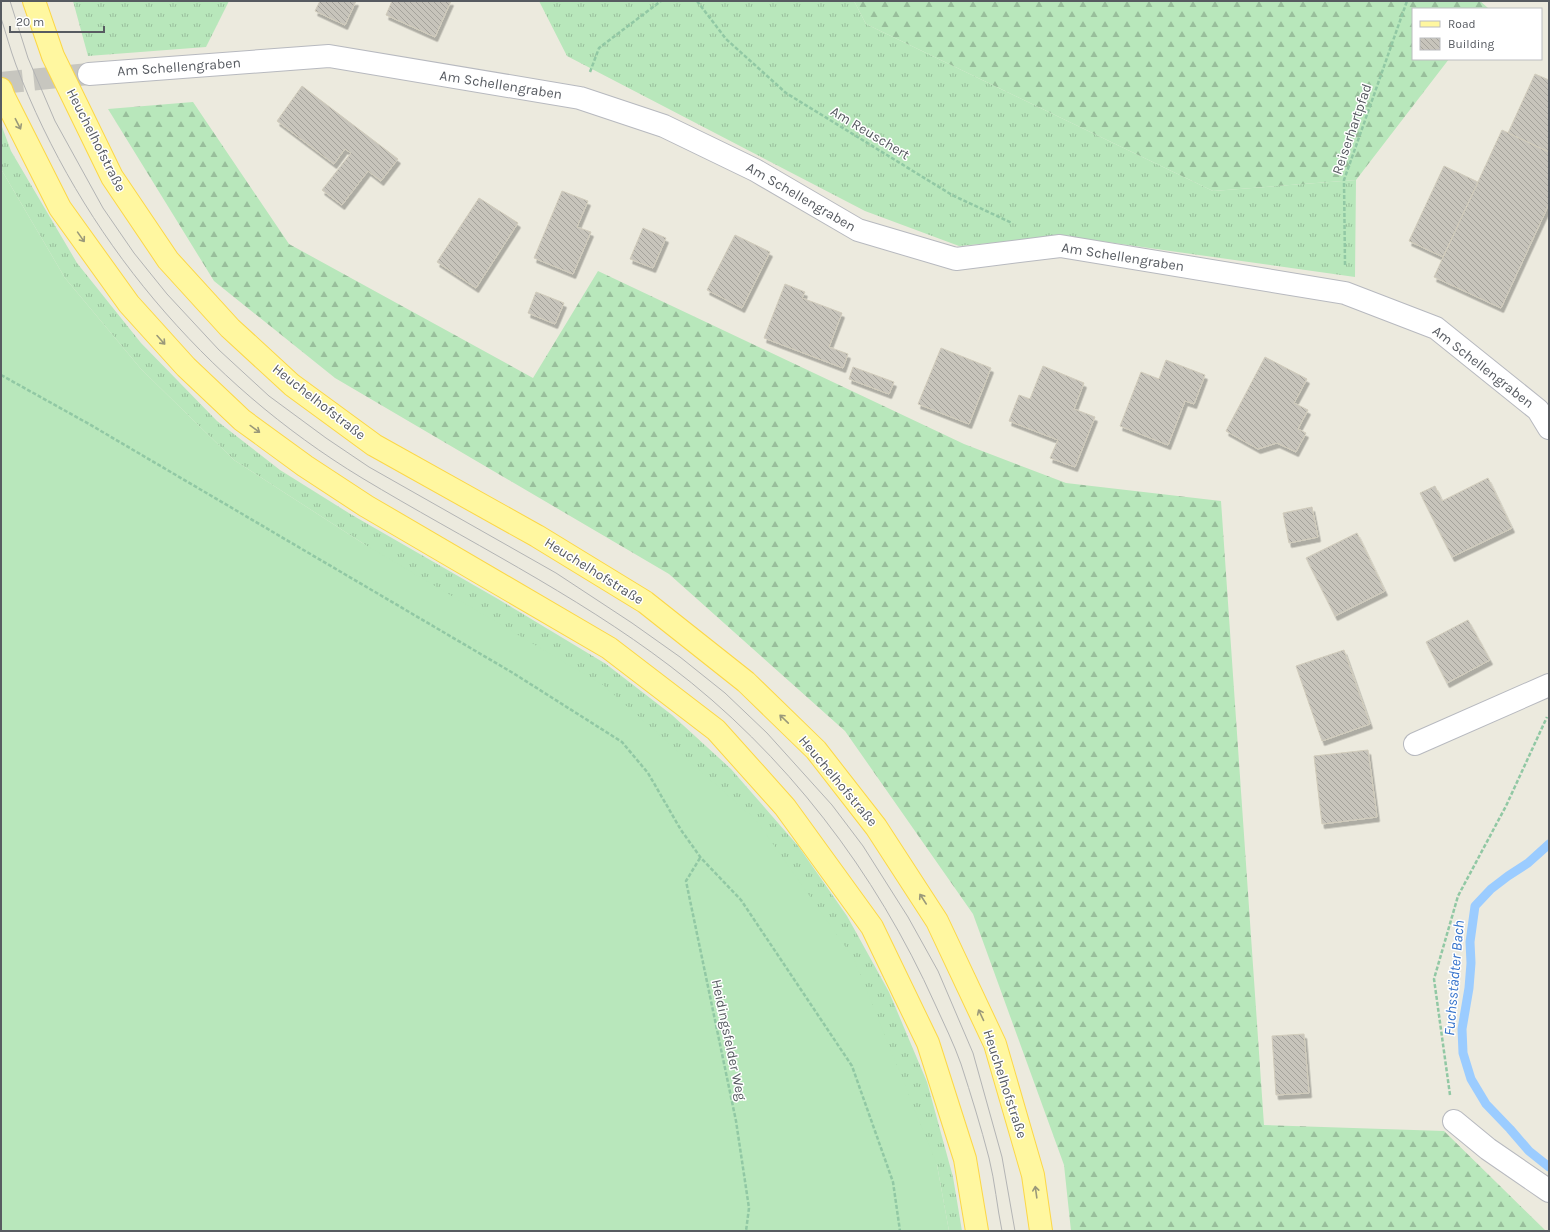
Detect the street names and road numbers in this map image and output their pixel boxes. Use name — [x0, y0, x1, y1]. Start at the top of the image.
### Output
street label: Am Schellengraben — [117, 54, 241, 80]
street label: Am Schellengraben — [438, 67, 564, 103]
street label: Reiserhartpfad — [1328, 81, 1376, 177]
street label: Heuchelhofstraße — [63, 86, 129, 194]
street label: Am Reuschert — [827, 103, 913, 163]
street label: Am Schellengraben — [743, 159, 859, 235]
street label: Am Schellengraben — [1060, 239, 1186, 275]
street label: Am Schellengraben — [1429, 322, 1537, 412]
street label: Heuchelhofstraße — [269, 360, 369, 444]
street label: Heuchelhofstraße — [541, 534, 647, 608]
street label: Heuchelhofstraße — [795, 732, 881, 830]
street label: Heidingsfelder Weg — [708, 978, 750, 1102]
street label: Heuchelhofstraße — [979, 1027, 1031, 1141]

